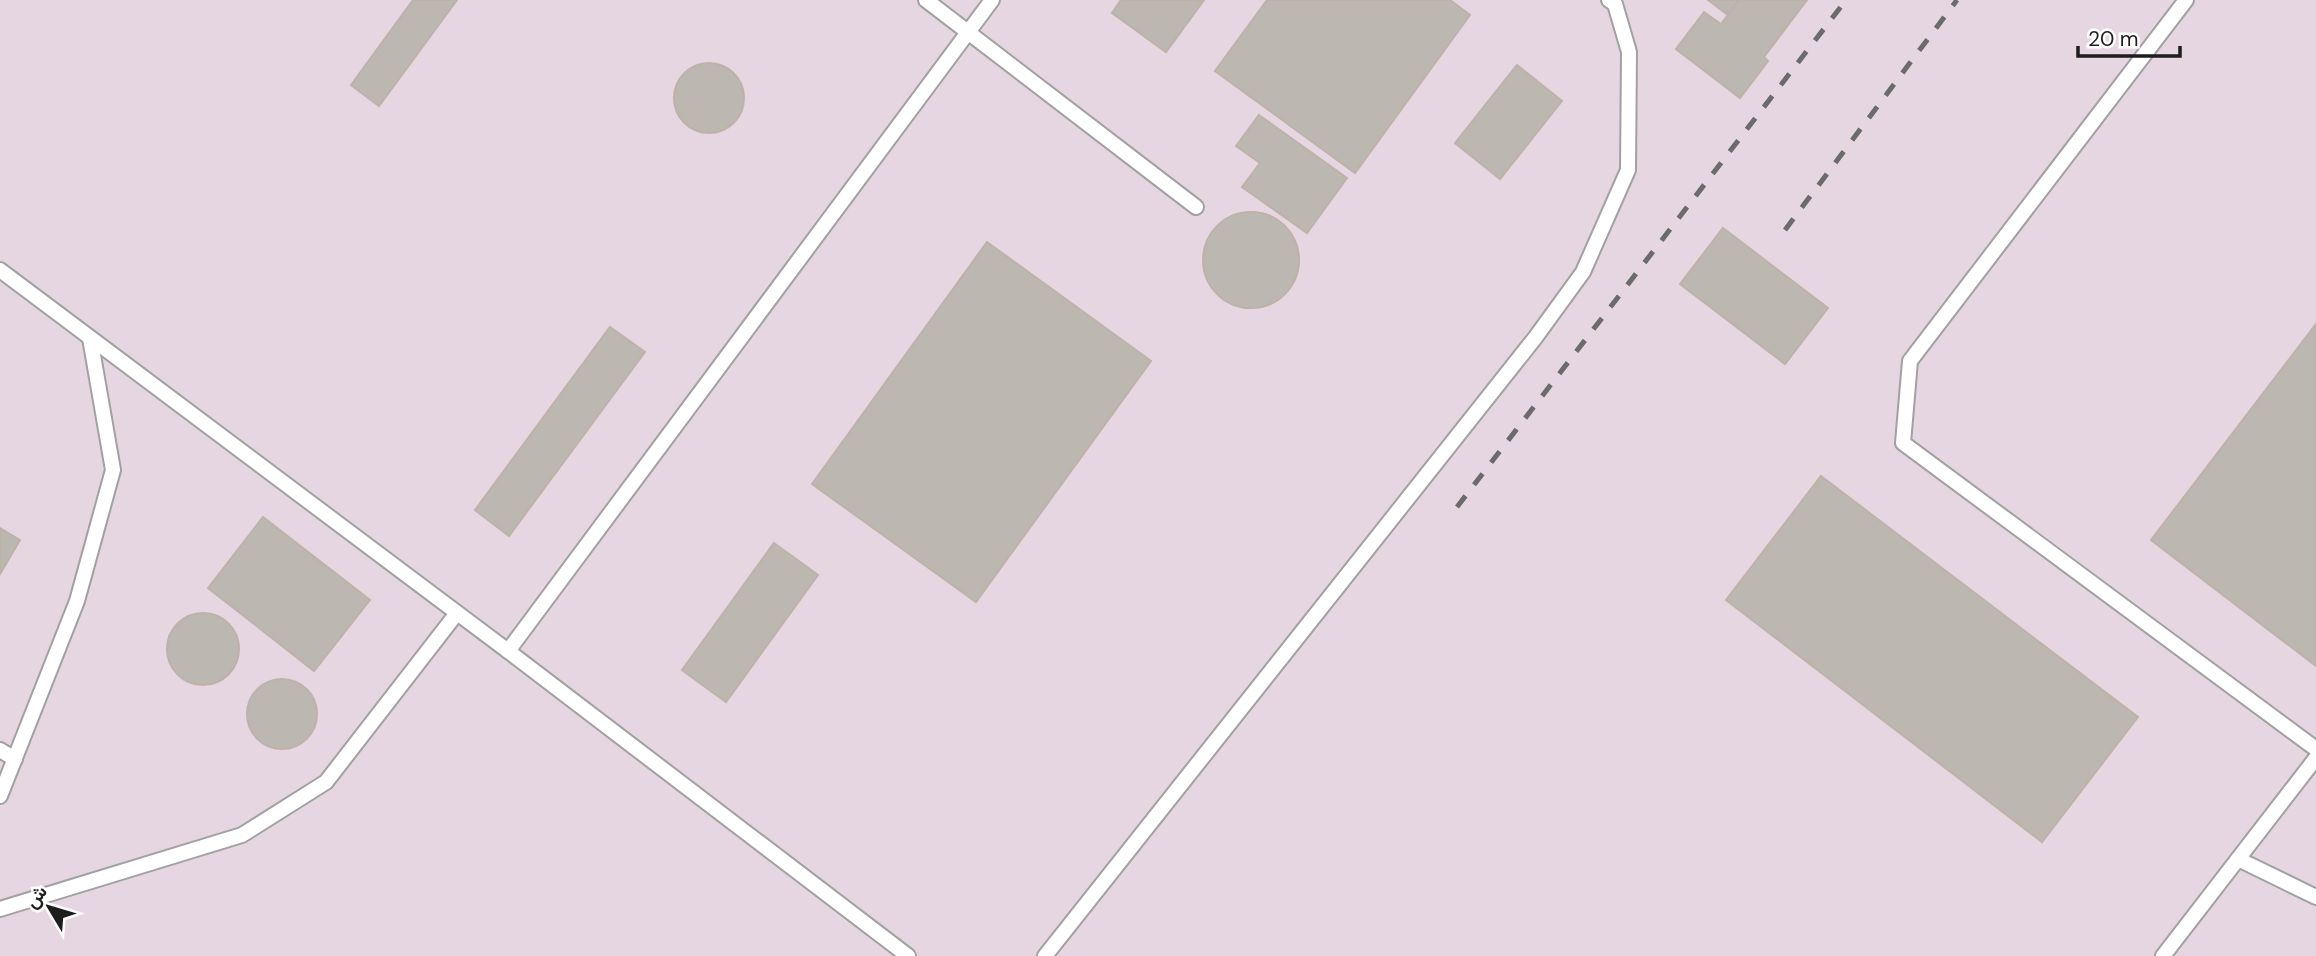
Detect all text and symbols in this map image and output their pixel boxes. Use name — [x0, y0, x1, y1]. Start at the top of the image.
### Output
scale bar — [2078, 14, 2180, 58]
text: 20 m — [2088, 25, 2139, 53]
north arrow — [14, 872, 84, 942]
text: ش — [19, 880, 53, 914]

